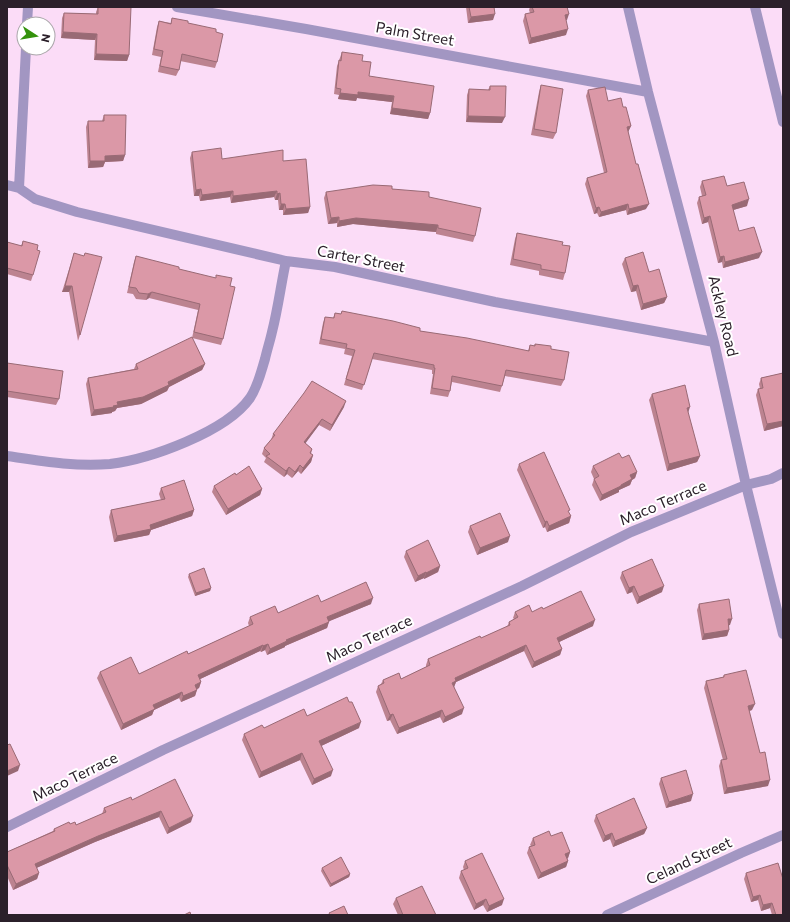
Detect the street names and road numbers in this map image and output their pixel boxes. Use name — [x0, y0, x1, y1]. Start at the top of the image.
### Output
street label: Palm Street — [374, 17, 456, 49]
street label: Carter Street — [316, 241, 407, 275]
street label: Ackley Road — [705, 273, 743, 358]
street label: Maco Terrace — [616, 476, 709, 528]
street label: Maco Terrace — [323, 610, 414, 666]
street label: Maco Terrace — [29, 748, 120, 805]
street label: Celand Street — [643, 832, 734, 888]

